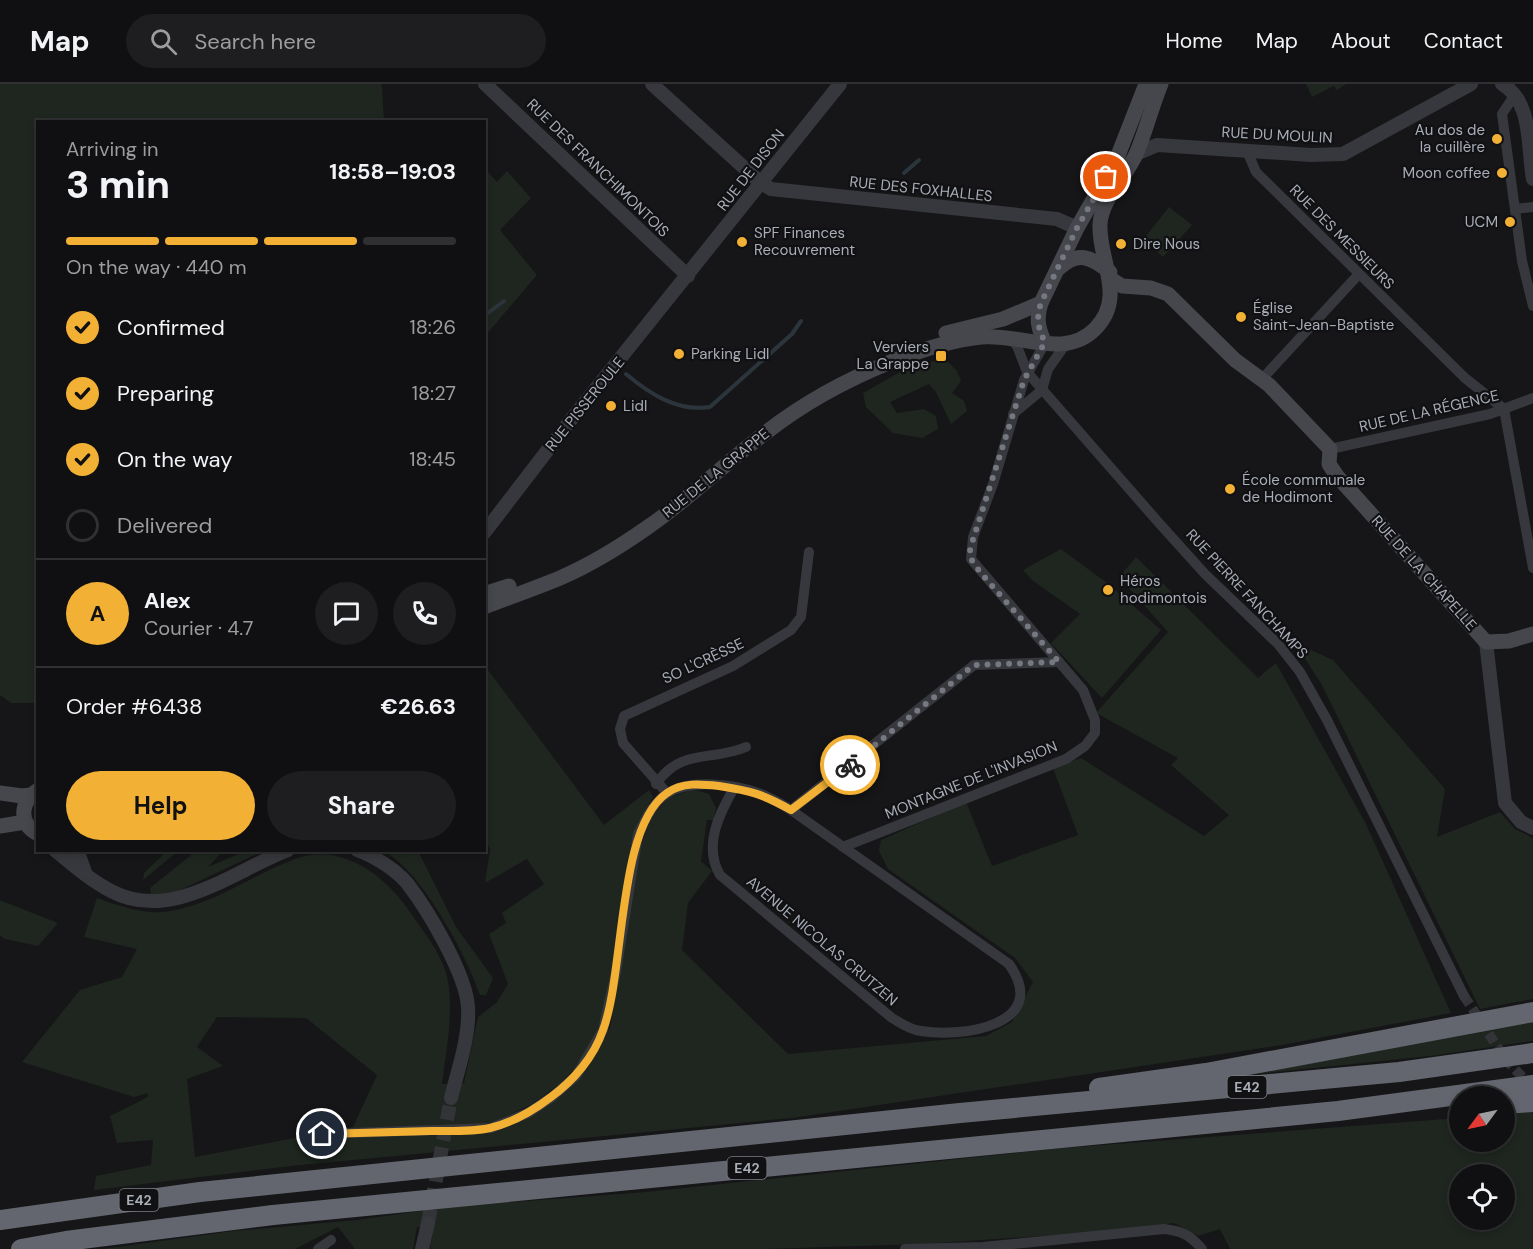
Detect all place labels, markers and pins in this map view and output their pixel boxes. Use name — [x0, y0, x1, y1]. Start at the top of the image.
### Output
place label: Au dos de la cuillère — [1415, 120, 1485, 157]
marker: Au dos de la cuillère — [1490, 132, 1504, 146]
pin — [1080, 151, 1131, 202]
place label: Moon coffee — [1403, 163, 1490, 183]
marker: Moon coffee — [1495, 166, 1509, 180]
place label: UCM — [1465, 212, 1498, 232]
marker: UCM — [1503, 215, 1517, 229]
place label: SPF Finances Recouvrement — [754, 223, 855, 260]
place label: Dire Nous — [1133, 234, 1200, 254]
marker: SPF Finances Recouvrement — [735, 235, 749, 249]
marker: Dire Nous — [1114, 237, 1128, 251]
place label: Église Saint-Jean-Baptiste — [1253, 298, 1394, 335]
marker: Église Saint-Jean-Baptiste — [1234, 310, 1248, 324]
place label: Verviers La Grappe — [857, 337, 929, 374]
place label: Parking Lidl — [691, 344, 769, 364]
marker: Parking Lidl — [672, 347, 686, 361]
marker: Verviers La Grappe — [934, 349, 948, 363]
place label: Lidl — [623, 396, 647, 416]
marker: Lidl — [604, 399, 618, 413]
place label: École communale de Hodimont — [1242, 470, 1365, 507]
marker: École communale de Hodimont — [1223, 482, 1237, 496]
place label: Héros hodimontois — [1120, 571, 1207, 608]
marker: Héros hodimontois — [1101, 583, 1115, 597]
pin — [296, 1108, 347, 1159]

